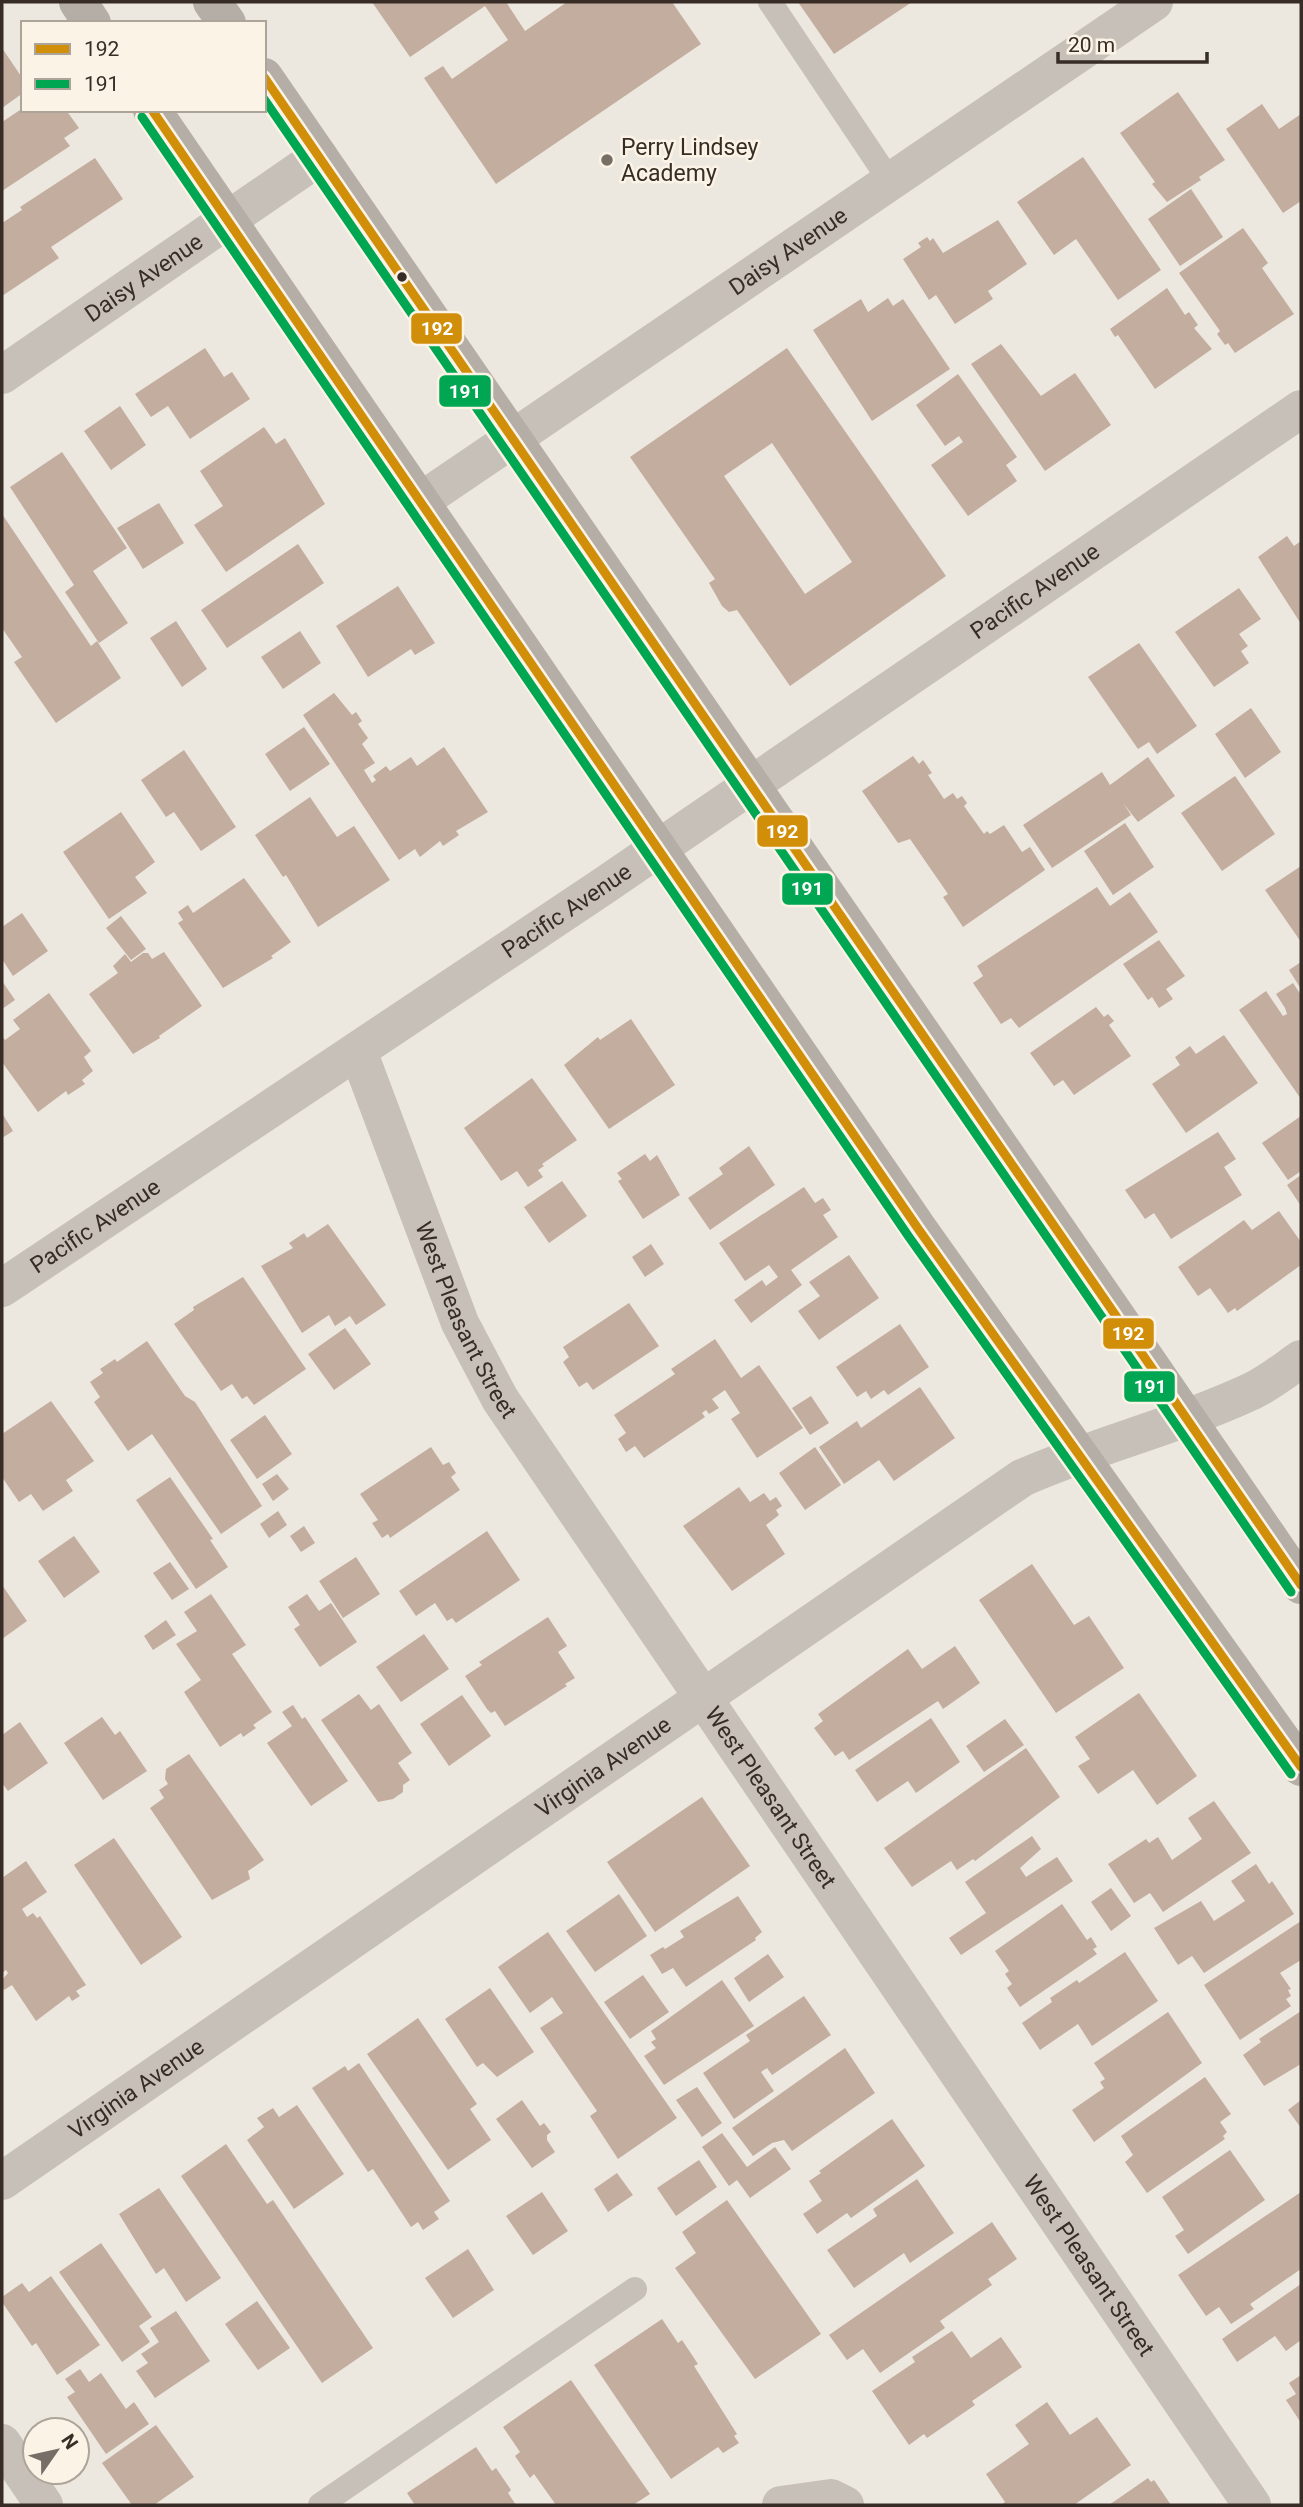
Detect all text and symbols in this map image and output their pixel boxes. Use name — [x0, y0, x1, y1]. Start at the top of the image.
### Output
legend — [21, 21, 266, 112]
scale bar — [1058, 21, 1207, 65]
text: 20 m — [1068, 33, 1115, 57]
text: 192 — [84, 37, 120, 61]
text: 191 — [84, 72, 119, 96]
place label: Perry Lindsey Academy — [621, 134, 759, 187]
marker: Perry Lindsey Academy — [599, 152, 615, 168]
street label: Daisy Avenue — [724, 201, 852, 301]
street label: Daisy Avenue — [80, 228, 208, 327]
unlabelled marker — [395, 270, 409, 284]
line badge: 192 — [410, 312, 463, 345]
text: 192 — [421, 317, 453, 340]
line badge: 191 — [438, 374, 492, 408]
text: 191 — [449, 380, 481, 403]
street label: Pacific Avenue — [965, 537, 1104, 645]
line badge: 192 — [756, 814, 809, 848]
text: 192 — [766, 820, 798, 843]
street label: Pacific Avenue — [497, 858, 636, 964]
line badge: 191 — [781, 872, 834, 906]
text: 191 — [791, 877, 823, 900]
street label: Pacific Avenue — [25, 1173, 165, 1279]
street label: West Pleasant Street — [410, 1218, 523, 1423]
line badge: 192 — [1102, 1317, 1155, 1350]
text: 192 — [1112, 1322, 1144, 1345]
line badge: 191 — [1123, 1370, 1176, 1403]
text: 191 — [1134, 1375, 1166, 1398]
street label: West Pleasant Street — [700, 1702, 842, 1893]
street label: Virginia Avenue — [530, 1711, 676, 1823]
street label: Virginia Avenue — [63, 2033, 209, 2144]
street label: West Pleasant Street — [1018, 2170, 1160, 2361]
north arrow — [21, 2416, 91, 2486]
text: N — [56, 2430, 83, 2454]

